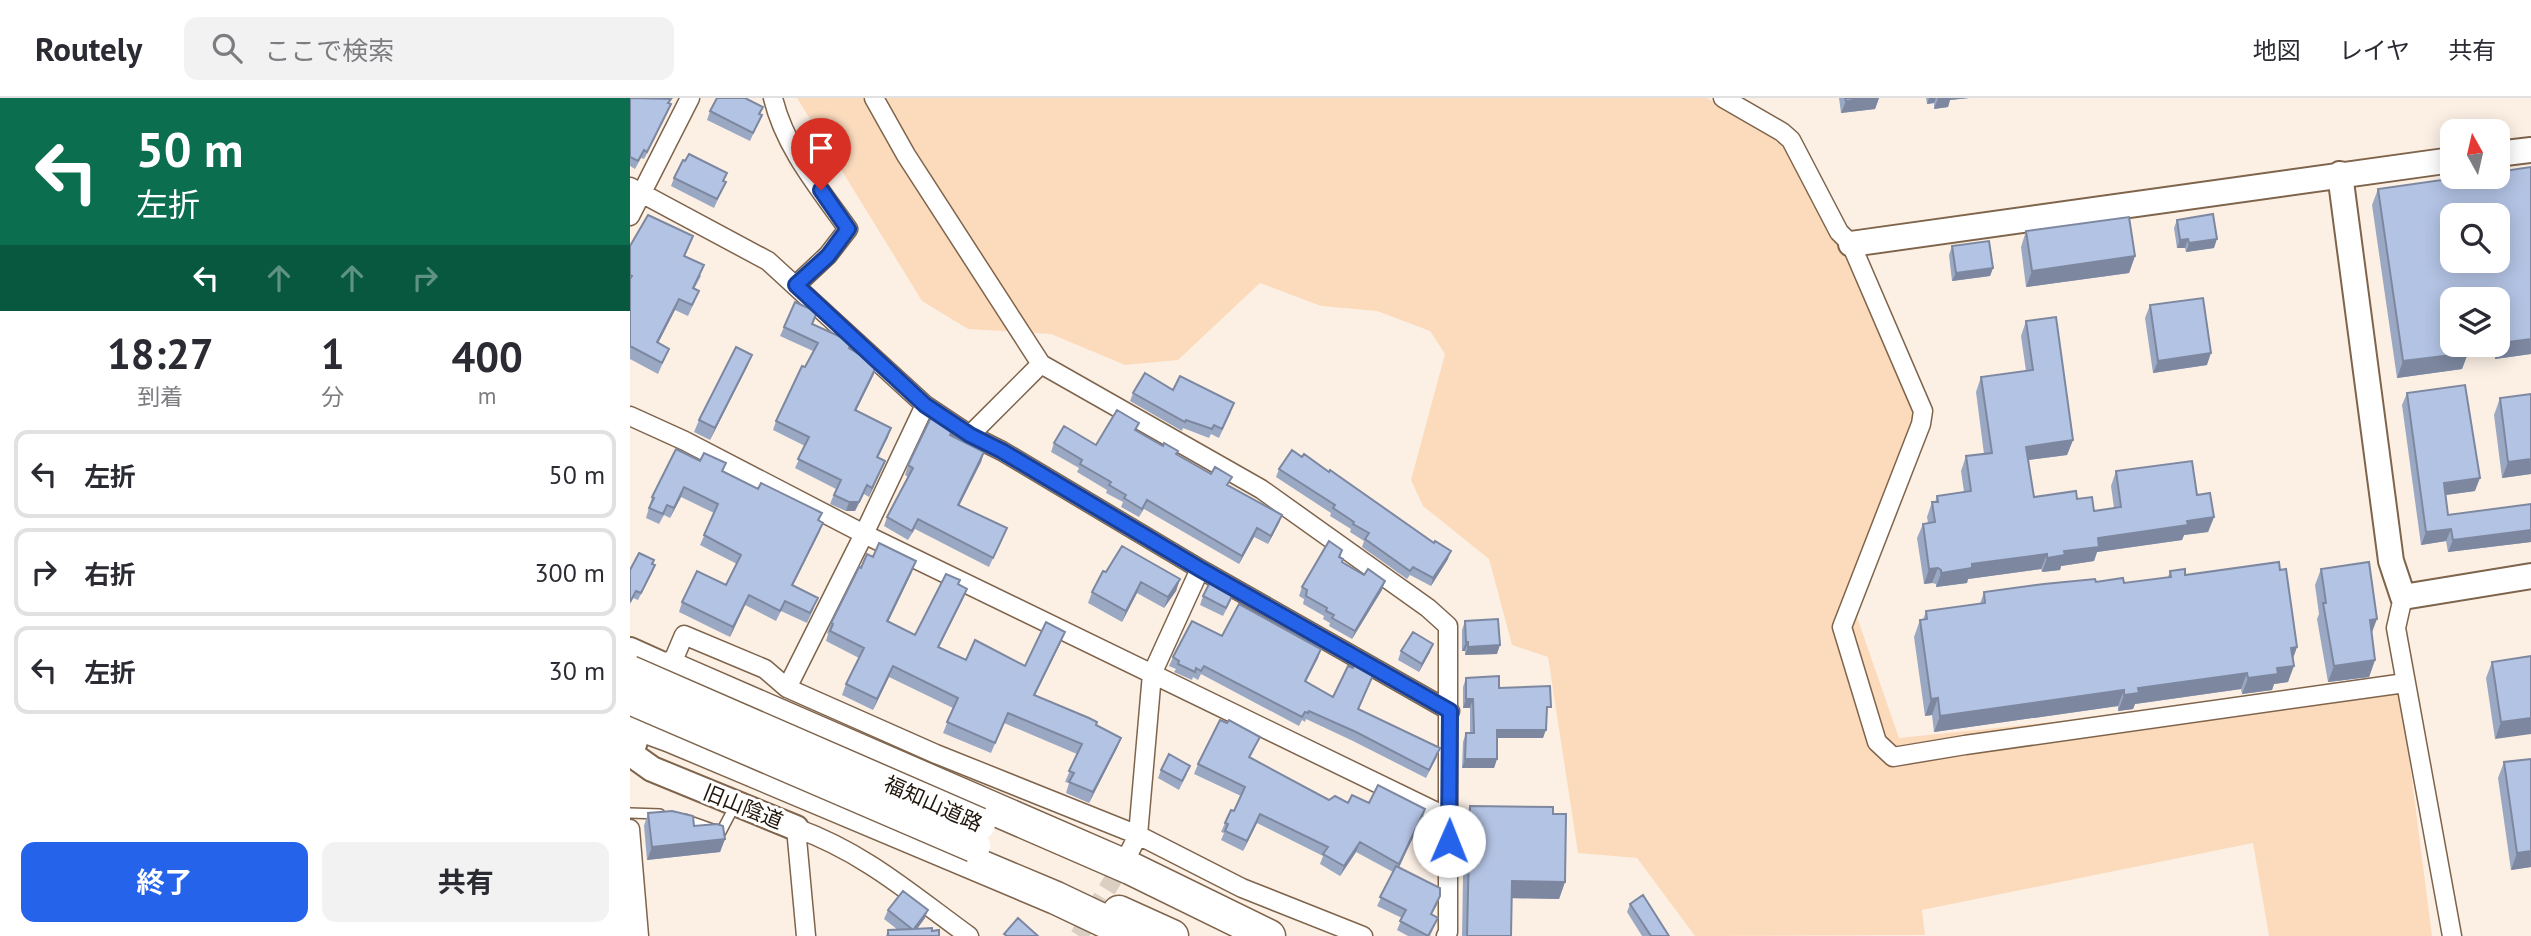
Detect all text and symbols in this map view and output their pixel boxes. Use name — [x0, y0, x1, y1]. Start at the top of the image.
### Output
search box — [184, 17, 674, 80]
text: Routely — [35, 27, 142, 70]
icon: search — [208, 29, 246, 67]
text: ここで検索 — [264, 34, 394, 67]
text: 地図 — [2253, 35, 2301, 66]
text: レイヤ — [2339, 35, 2410, 66]
text: 共有 — [2448, 35, 2496, 66]
text: 50 m — [136, 117, 243, 181]
pin — [791, 118, 851, 190]
north arrow — [2440, 119, 2510, 189]
map controls — [2440, 119, 2510, 357]
icon: left — [21, 126, 112, 217]
icon: arrive — [802, 129, 840, 167]
text: 左折 — [136, 183, 200, 225]
button: search — [2440, 203, 2510, 273]
icon: left — [187, 259, 225, 297]
icon: ahead — [260, 259, 298, 297]
icon: ahead — [333, 259, 371, 297]
icon: right — [406, 259, 444, 297]
button: layers — [2440, 287, 2510, 357]
text: 18:27 — [107, 326, 214, 381]
text: 1 — [321, 326, 344, 381]
text: 400 — [451, 329, 523, 384]
text: m — [478, 381, 497, 410]
text: 到着 — [137, 382, 183, 411]
text: 分 — [321, 382, 344, 411]
icon: left — [25, 455, 63, 493]
text: 50 m — [549, 458, 605, 491]
text: 左折 — [84, 460, 136, 493]
icon: right — [25, 553, 63, 591]
text: 300 m — [534, 556, 605, 589]
text: 右折 — [84, 558, 136, 591]
icon: left — [25, 651, 63, 689]
text: 30 m — [549, 654, 605, 687]
text: 左折 — [84, 656, 136, 689]
street label: 福知山道路 — [880, 770, 987, 837]
street label: 旧山陰道 — [699, 778, 787, 835]
position arrow — [1412, 804, 1486, 878]
button: 終了 — [21, 842, 308, 922]
button: 共有 — [322, 842, 609, 922]

